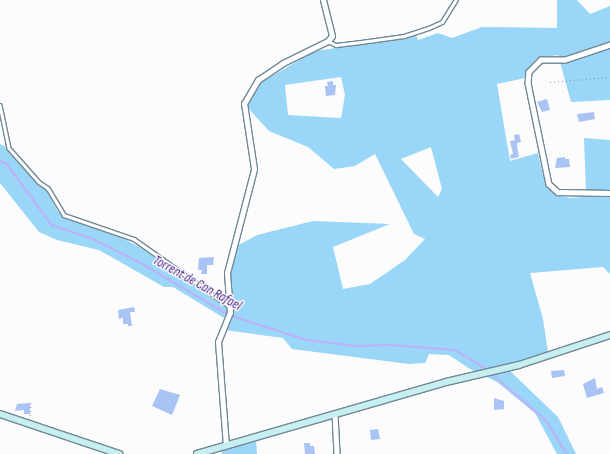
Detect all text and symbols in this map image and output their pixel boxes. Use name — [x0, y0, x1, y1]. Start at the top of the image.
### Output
water label: Torrent de Can Rafael — [150, 252, 244, 314]

